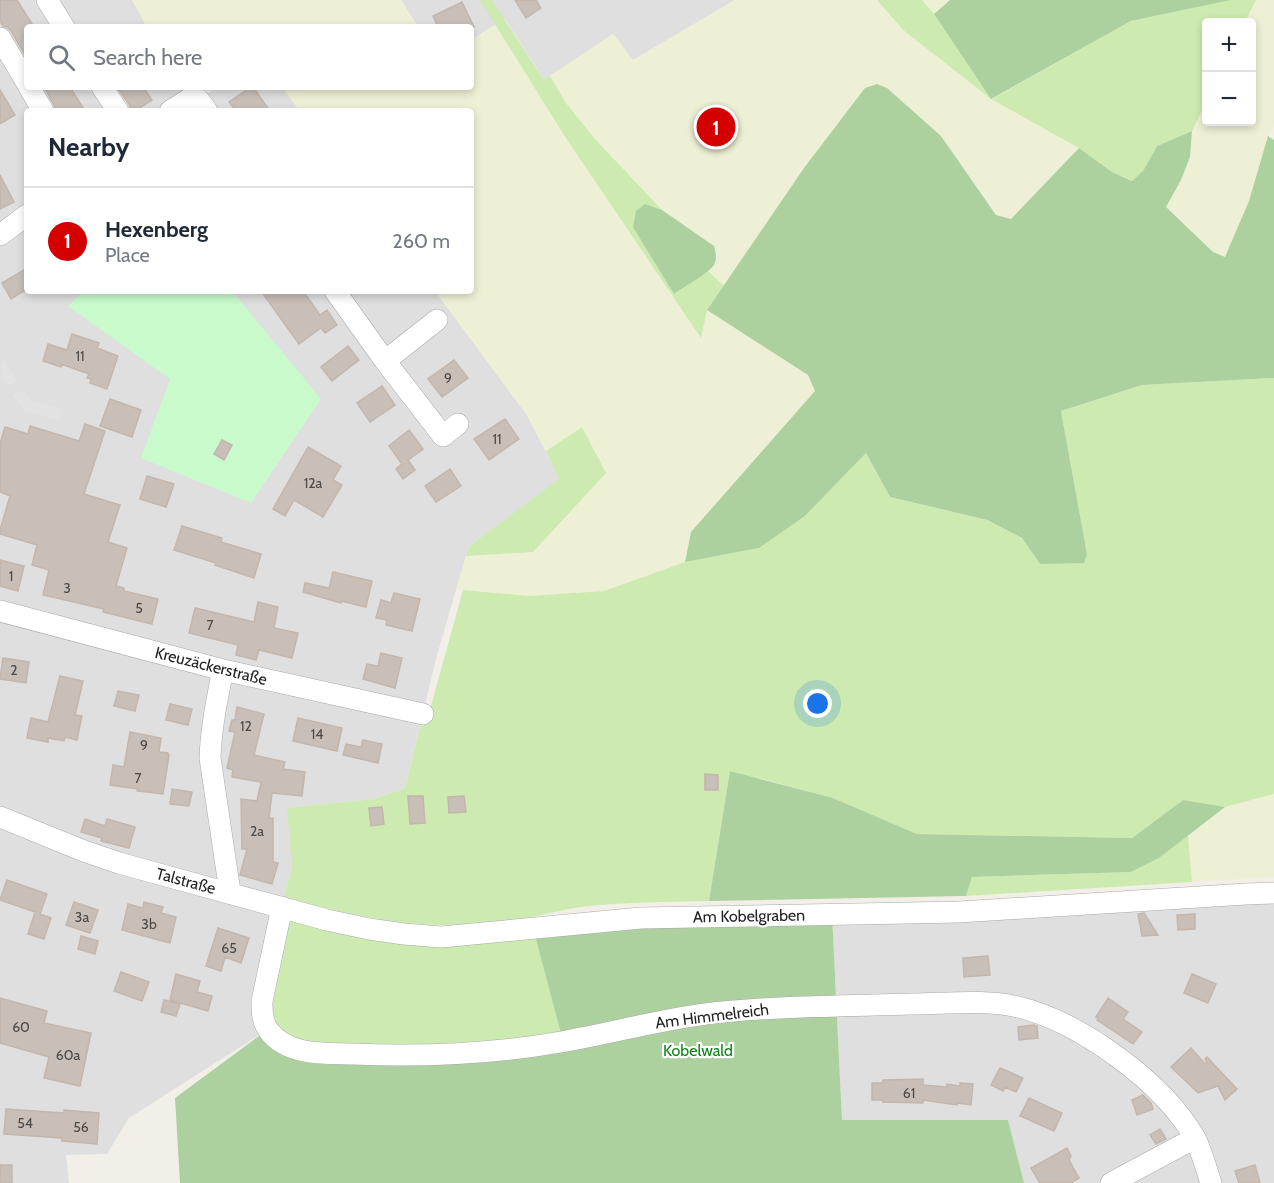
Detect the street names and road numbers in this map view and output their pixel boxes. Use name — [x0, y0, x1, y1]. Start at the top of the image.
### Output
street label: Kreuzäckerstraße — [153, 643, 269, 689]
street label: Talstraße — [154, 864, 218, 898]
street label: Am Kobelgraben — [693, 906, 805, 926]
street label: Am Himmelreich — [654, 1000, 770, 1032]

